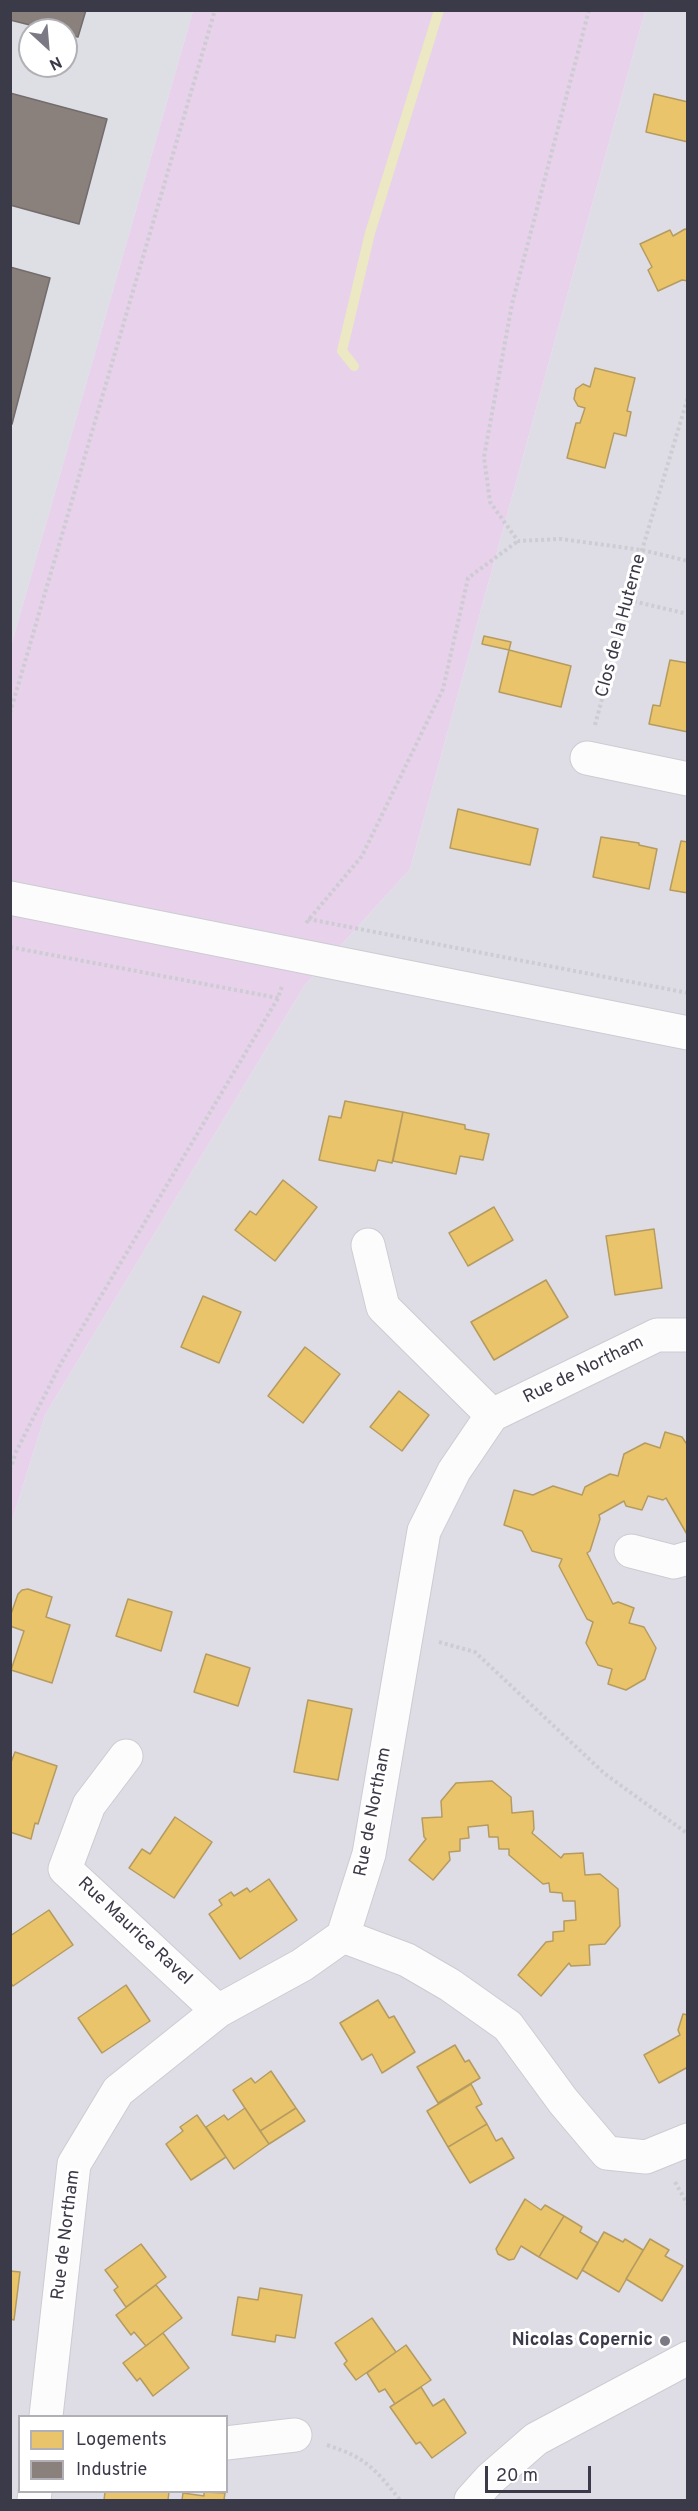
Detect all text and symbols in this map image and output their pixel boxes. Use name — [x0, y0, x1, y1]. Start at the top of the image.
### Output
north arrow — [18, 18, 78, 78]
text: N — [45, 51, 65, 74]
street label: Clos de la Huterne — [592, 552, 652, 700]
street label: Rue de Northam — [520, 1333, 648, 1409]
street label: Rue de Northam — [351, 1745, 397, 1879]
street label: Rue Maurice Ravel — [72, 1873, 196, 1991]
street label: Rue de Northam — [48, 2169, 86, 2301]
place label: Nicolas Copernic — [512, 2330, 653, 2352]
marker: Nicolas Copernic — [658, 2334, 672, 2348]
legend — [18, 2415, 228, 2493]
text: Logements — [76, 2429, 167, 2452]
scale bar — [488, 2454, 594, 2492]
text: Industrie — [76, 2459, 147, 2482]
text: 20 m — [496, 2465, 538, 2488]

